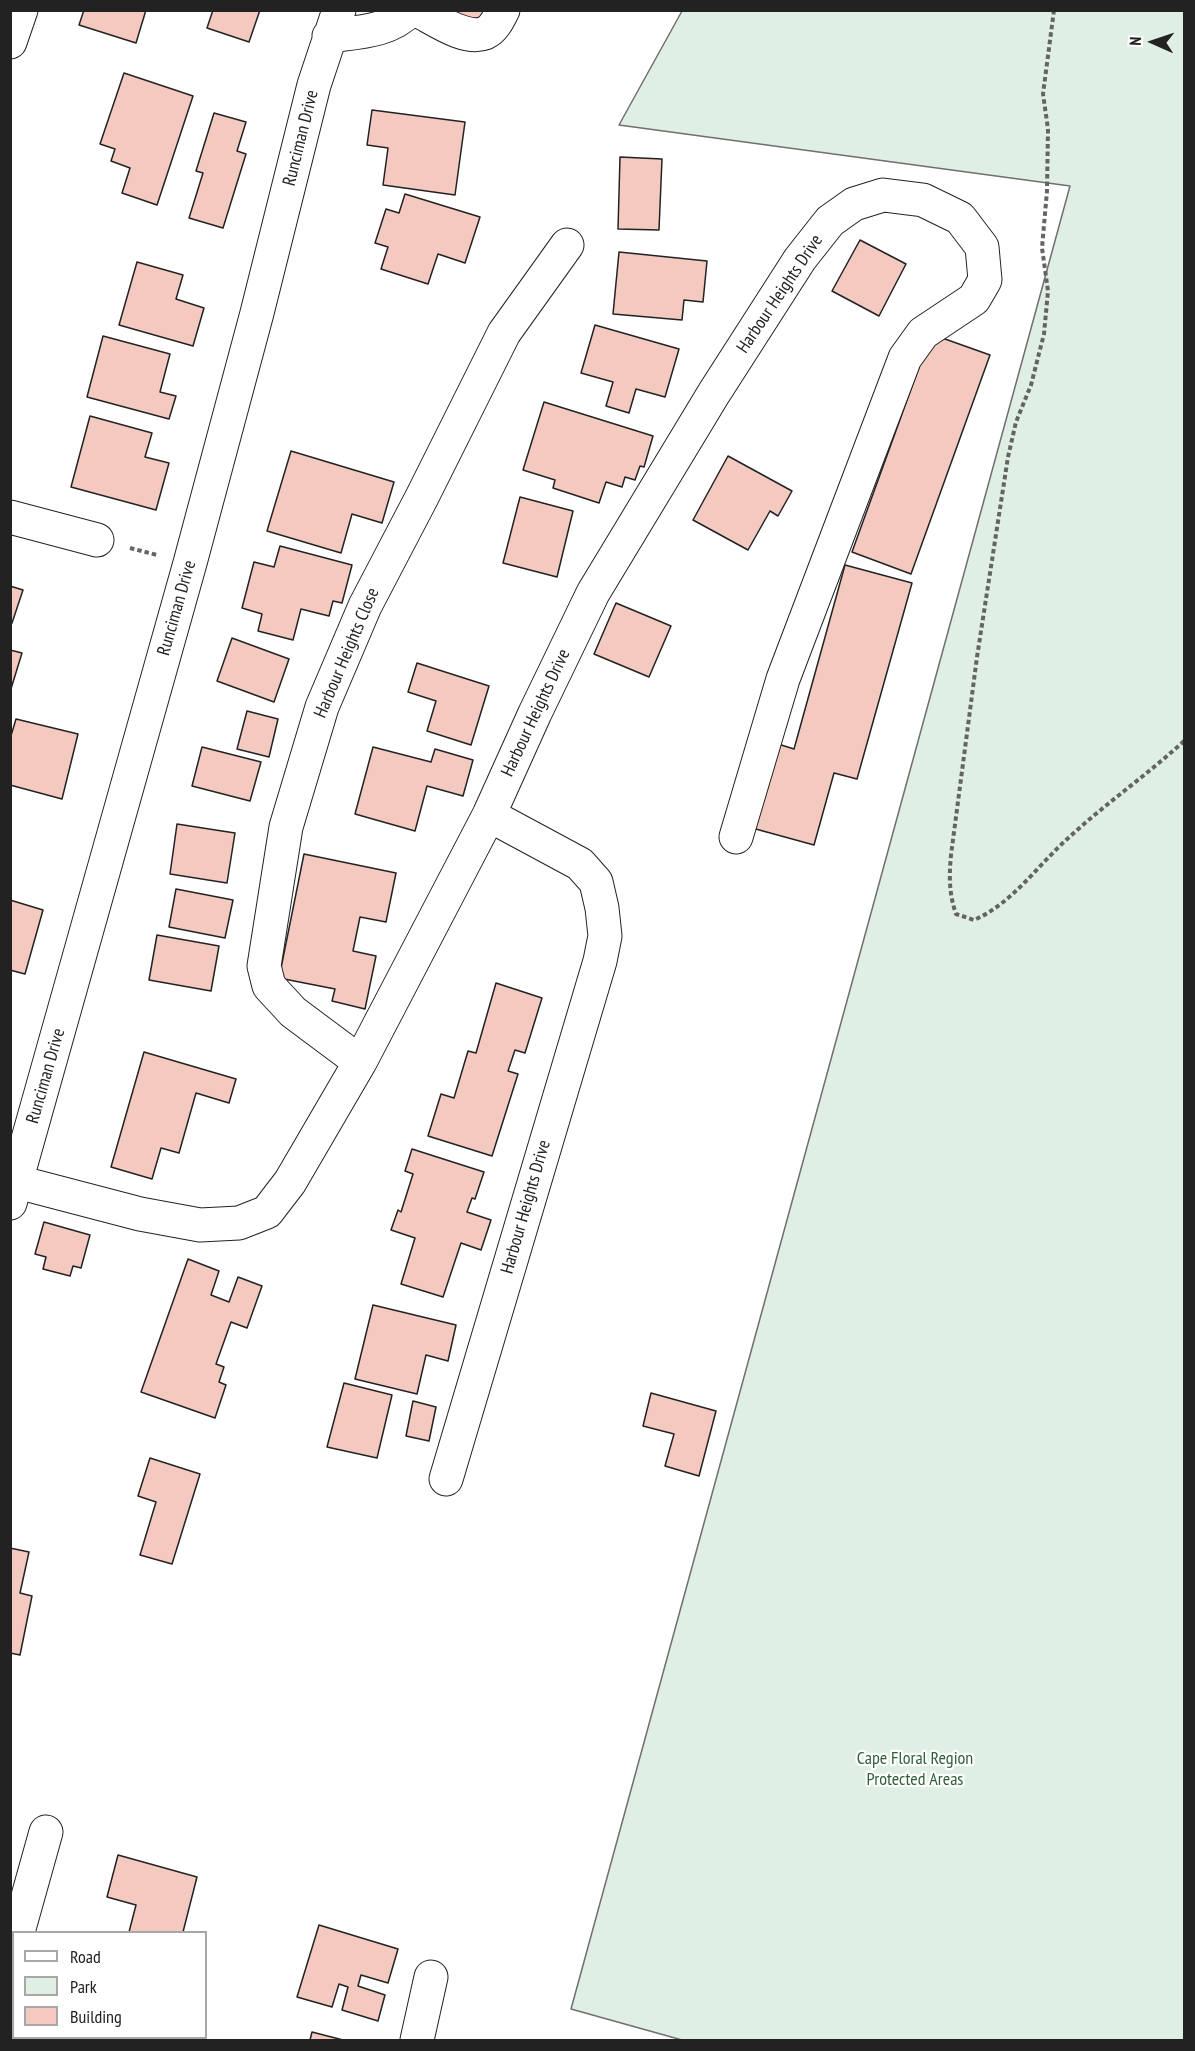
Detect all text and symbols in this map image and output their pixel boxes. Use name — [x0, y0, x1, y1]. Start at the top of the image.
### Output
north arrow — [1123, 12, 1183, 72]
text: N — [1125, 36, 1145, 46]
street label: Runciman Drive — [279, 88, 323, 188]
street label: Harbour Heights Drive — [732, 231, 828, 357]
street label: Runciman Drive — [153, 558, 201, 658]
street label: Harbour Heights Close — [310, 585, 384, 721]
street label: Harbour Heights Drive — [497, 646, 575, 780]
street label: Runciman Drive — [22, 1026, 70, 1126]
street label: Harbour Heights Drive — [497, 1138, 555, 1276]
park label: Cape Floral Region Protected Areas — [857, 1748, 973, 1790]
legend — [12, 1931, 207, 2039]
text: Road — [70, 1945, 101, 1968]
text: Park — [70, 1975, 97, 1998]
text: Building — [70, 2005, 122, 2028]

